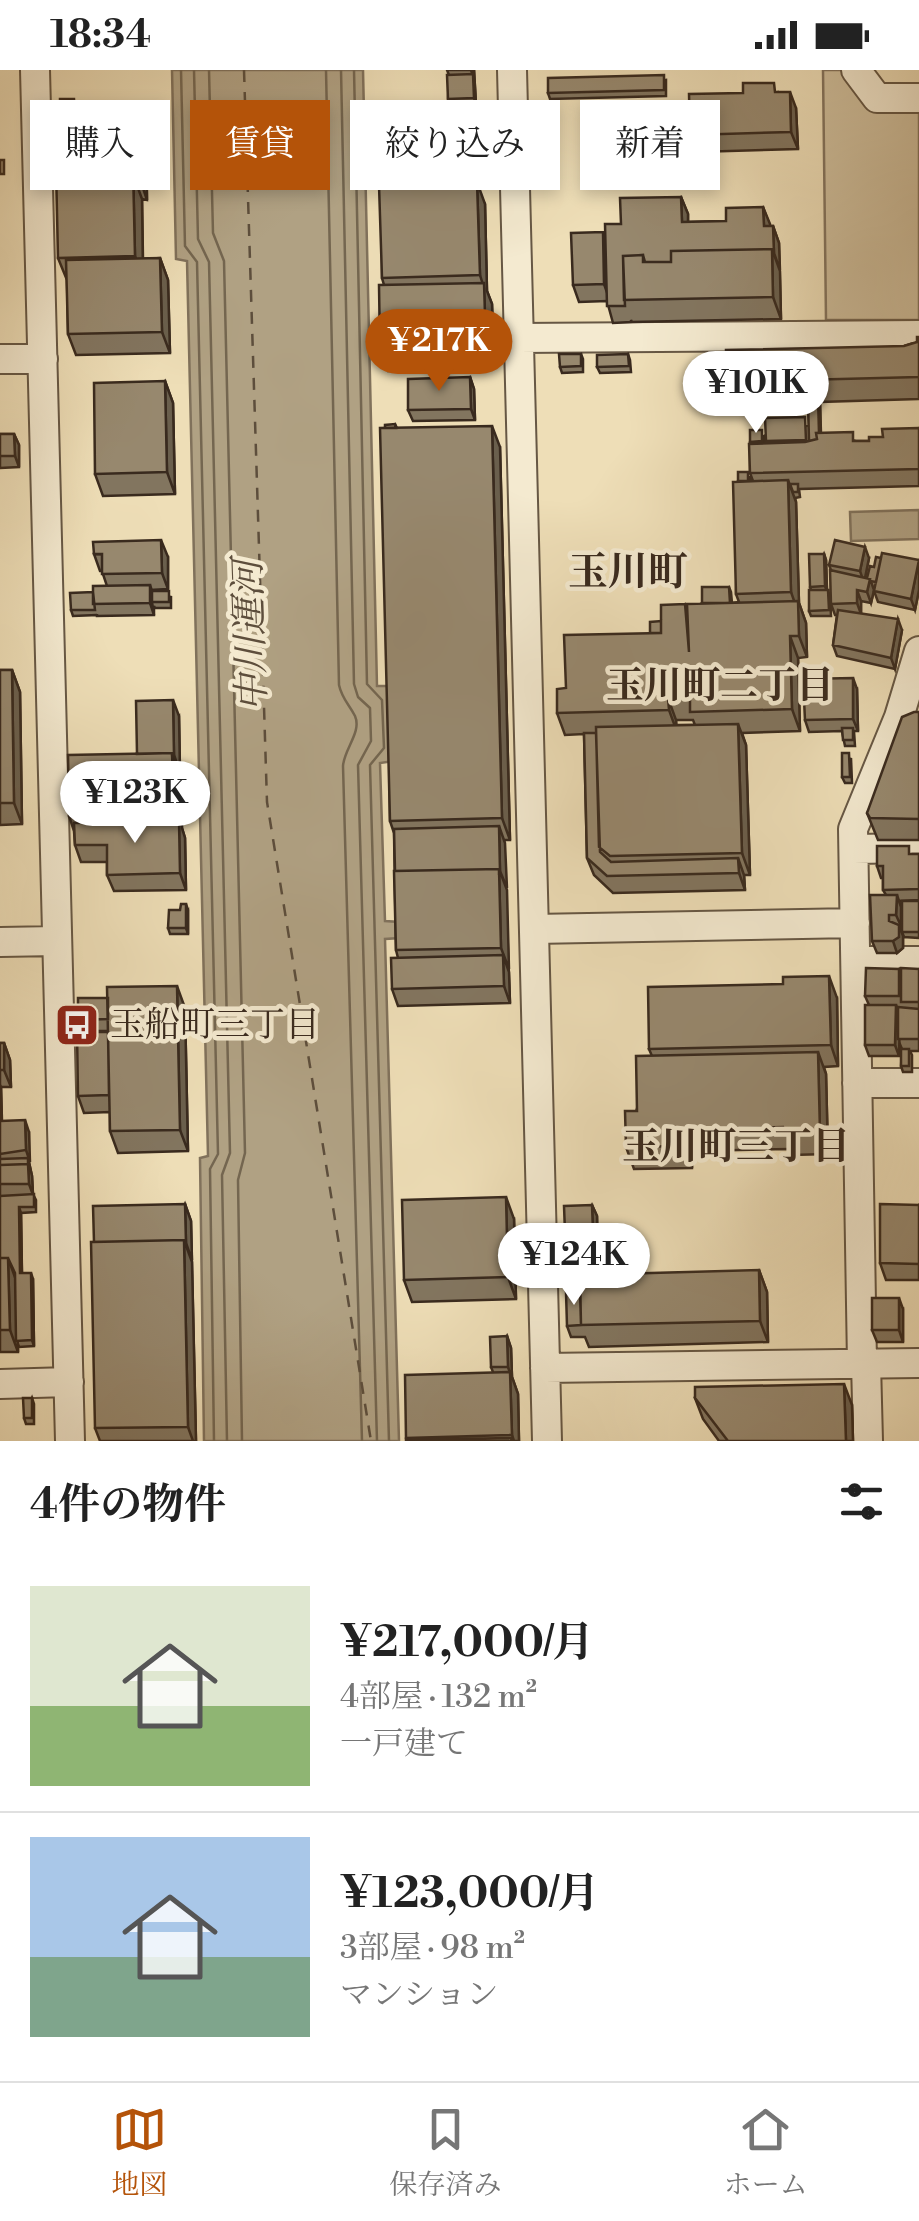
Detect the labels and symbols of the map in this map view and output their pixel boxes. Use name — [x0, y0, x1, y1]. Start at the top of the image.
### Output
pin: ¥217K — [369, 309, 509, 394]
pin: ¥101K — [686, 351, 826, 436]
district label: 玉川町 — [568, 548, 688, 598]
water label: 中川運河 — [225, 553, 277, 713]
district label: 玉川町二丁目 — [606, 663, 834, 710]
pin: ¥123K — [65, 761, 205, 846]
bus stop icon: 玉船町三丁目 — [54, 1002, 100, 1048]
place label: 玉船町三丁目 — [110, 1004, 320, 1047]
district label: 玉川町三丁目 — [622, 1124, 850, 1171]
pin: ¥124K — [504, 1223, 644, 1308]

